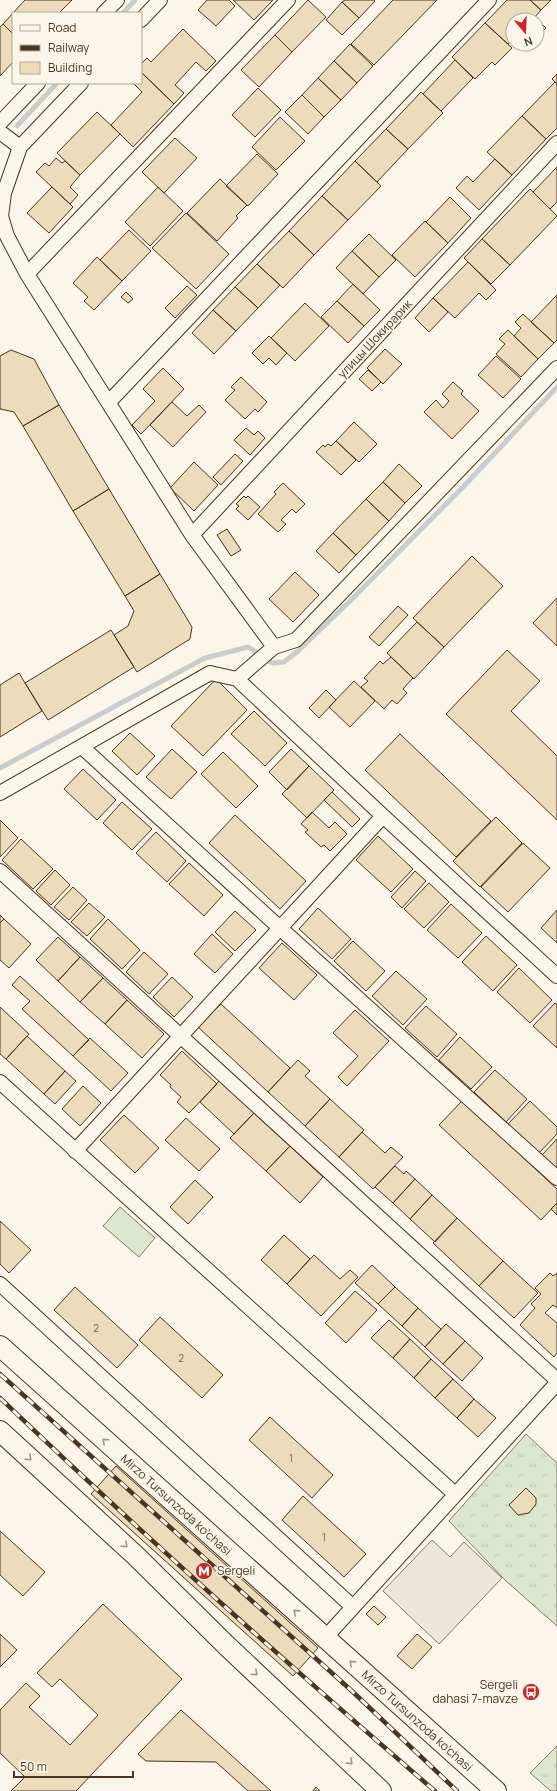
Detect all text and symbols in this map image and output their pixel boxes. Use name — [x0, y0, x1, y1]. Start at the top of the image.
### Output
legend — [12, 12, 142, 84]
north arrow — [505, 12, 545, 52]
text: Road — [48, 19, 76, 36]
text: N — [522, 34, 535, 50]
text: Railway — [48, 39, 90, 56]
text: Building — [48, 59, 92, 76]
street label: улицы Шокирарик — [334, 295, 416, 382]
house number: 2 — [93, 1321, 99, 1335]
house number: 2 — [178, 1351, 184, 1365]
one-way arrow — [103, 1438, 110, 1445]
street label: Mirzo Tursunzoda ko'chasi — [117, 1450, 235, 1559]
house number: 1 — [289, 1451, 293, 1465]
one-way arrow — [24, 1453, 32, 1460]
house number: 1 — [322, 1530, 326, 1544]
one-way arrow — [120, 1540, 128, 1548]
metro station icon: Sergeli — [194, 1561, 214, 1581]
place label: Sergeli — [217, 1562, 255, 1579]
one-way arrow — [293, 1610, 300, 1617]
one-way arrow — [350, 1660, 357, 1667]
street label: Mirzo Tursunzoda ko'chasi — [358, 1666, 476, 1775]
one-way arrow — [250, 1668, 258, 1675]
place label: Sergeli dahasi 7-mavze — [432, 1676, 518, 1707]
bus stop icon: Sergeli dahasi 7-mavze — [521, 1682, 541, 1702]
scale bar — [14, 1753, 133, 1779]
one-way arrow — [345, 1757, 353, 1765]
text: 50 m — [20, 1758, 47, 1775]

